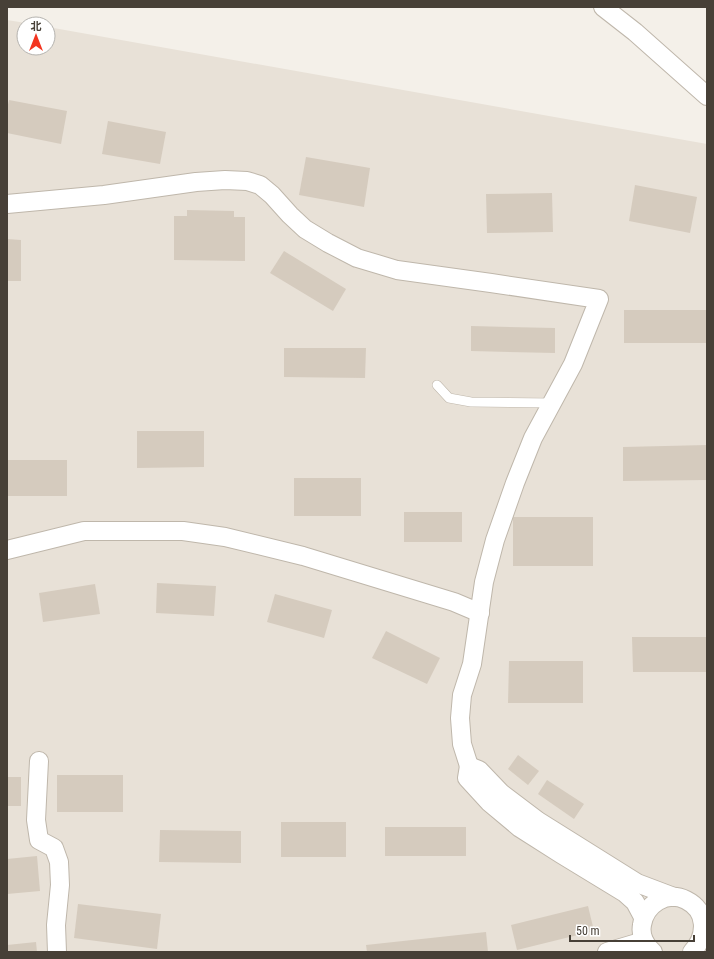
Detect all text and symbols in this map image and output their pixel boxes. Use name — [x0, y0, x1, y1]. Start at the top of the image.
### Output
north arrow — [16, 16, 56, 56]
text: 北 — [31, 20, 42, 33]
scale bar — [570, 917, 694, 943]
text: 50 m — [576, 924, 600, 938]

